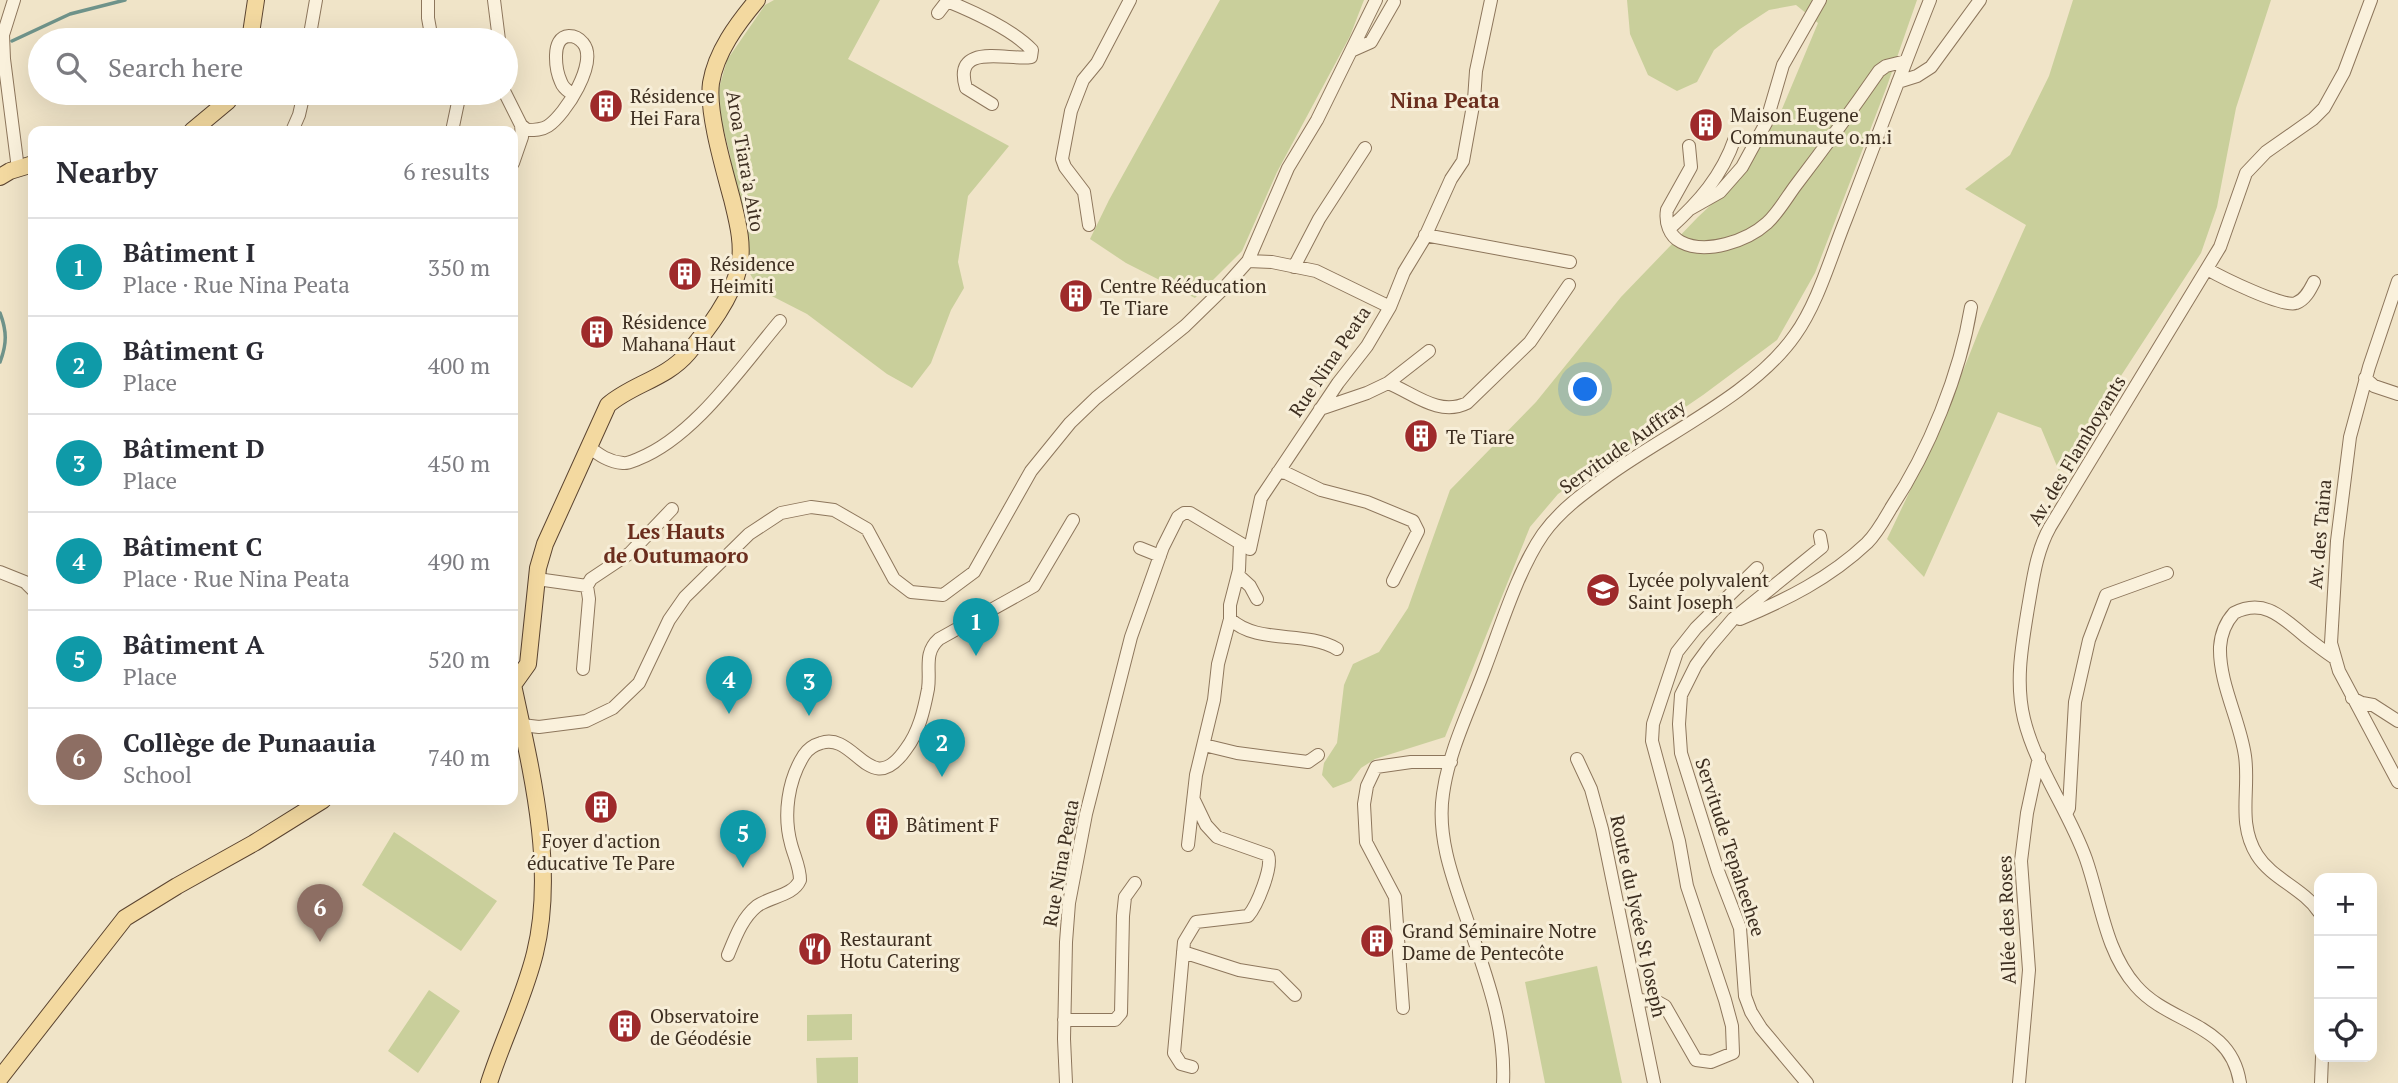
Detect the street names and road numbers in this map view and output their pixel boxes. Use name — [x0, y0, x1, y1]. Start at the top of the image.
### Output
street label: Aroa Tiara'a Aito — [721, 89, 771, 233]
street label: Rue Nina Peata — [1283, 300, 1376, 421]
street label: Av. des Flamboyants — [2021, 370, 2131, 530]
street label: Servitude Auffray — [1554, 393, 1690, 499]
street label: Av. des Taina — [2302, 478, 2336, 590]
street label: Servitude Tepaheehee — [1690, 755, 1772, 939]
street label: Rue Nina Peata — [1037, 797, 1084, 929]
street label: Route du lycée St Joseph — [1605, 813, 1673, 1019]
street label: Allée des Roses — [1991, 855, 2021, 985]

